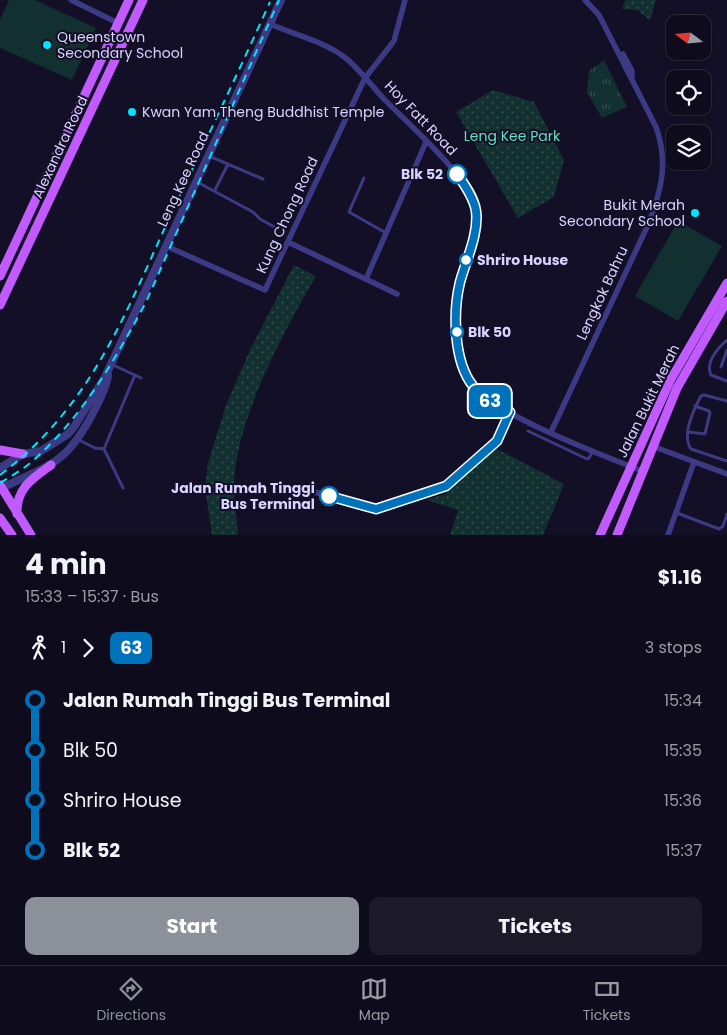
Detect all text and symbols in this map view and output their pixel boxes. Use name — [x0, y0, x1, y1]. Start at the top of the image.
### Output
north arrow — [666, 15, 711, 60]
map controls — [666, 15, 711, 170]
place label: Queenstown Secondary School — [57, 27, 183, 63]
marker: Queenstown Secondary School — [41, 39, 53, 51]
button: locate — [666, 70, 711, 115]
street label: Hoy Fatt Road — [380, 76, 462, 160]
street label: Alexandra Road — [27, 92, 93, 202]
place label: Kwan Yam Theng Buddhist Temple — [142, 102, 385, 122]
marker: Kwan Yam Theng Buddhist Temple — [126, 106, 138, 118]
button: layers — [666, 125, 711, 170]
park label: Leng Kee Park — [464, 126, 561, 146]
street label: Leng Kee Road — [152, 128, 214, 230]
street label: Kung Chong Road — [251, 153, 323, 277]
place label: Blk 52 — [401, 164, 443, 184]
marker: Blk 52 — [447, 164, 467, 184]
place label: Bukit Merah Secondary School — [559, 195, 685, 231]
marker: Bukit Merah Secondary School — [689, 207, 701, 219]
street label: Lengkok Bahru — [571, 243, 633, 343]
place label: Shriro House — [477, 250, 568, 270]
marker: Shriro House — [459, 253, 473, 267]
place label: Blk 50 — [468, 322, 511, 342]
marker: Blk 50 — [450, 325, 464, 339]
street label: Jalan Bukit Merah — [612, 341, 684, 461]
line badge: 63 — [468, 385, 512, 417]
text: 63 — [479, 388, 501, 413]
place label: Jalan Rumah Tinggi Bus Terminal — [171, 478, 315, 514]
marker: Jalan Rumah Tinggi Bus Terminal — [319, 486, 339, 506]
text: 4 min — [25, 545, 107, 584]
text: $1.16 — [658, 564, 702, 591]
text: 15:33 – 15:37 · Bus — [25, 585, 159, 608]
icon: walk — [25, 634, 53, 662]
icon: forward — [74, 634, 102, 662]
text: 63 — [120, 635, 142, 660]
text: 1 — [61, 636, 66, 659]
text: 3 stops — [645, 636, 702, 659]
text: Jalan Rumah Tinggi Bus Terminal — [63, 687, 390, 714]
text: 15:34 — [664, 689, 702, 712]
text: Blk 50 — [63, 737, 118, 764]
text: 15:35 — [664, 739, 702, 762]
text: Shriro House — [63, 787, 182, 814]
text: 15:36 — [664, 789, 702, 812]
text: Blk 52 — [63, 837, 120, 864]
text: 15:37 — [665, 839, 702, 862]
button: Start — [25, 897, 359, 955]
button: Tickets — [369, 897, 702, 955]
tab: Directions — [96, 975, 166, 1026]
tab: Map — [359, 975, 390, 1026]
tab: Tickets — [583, 975, 631, 1026]

